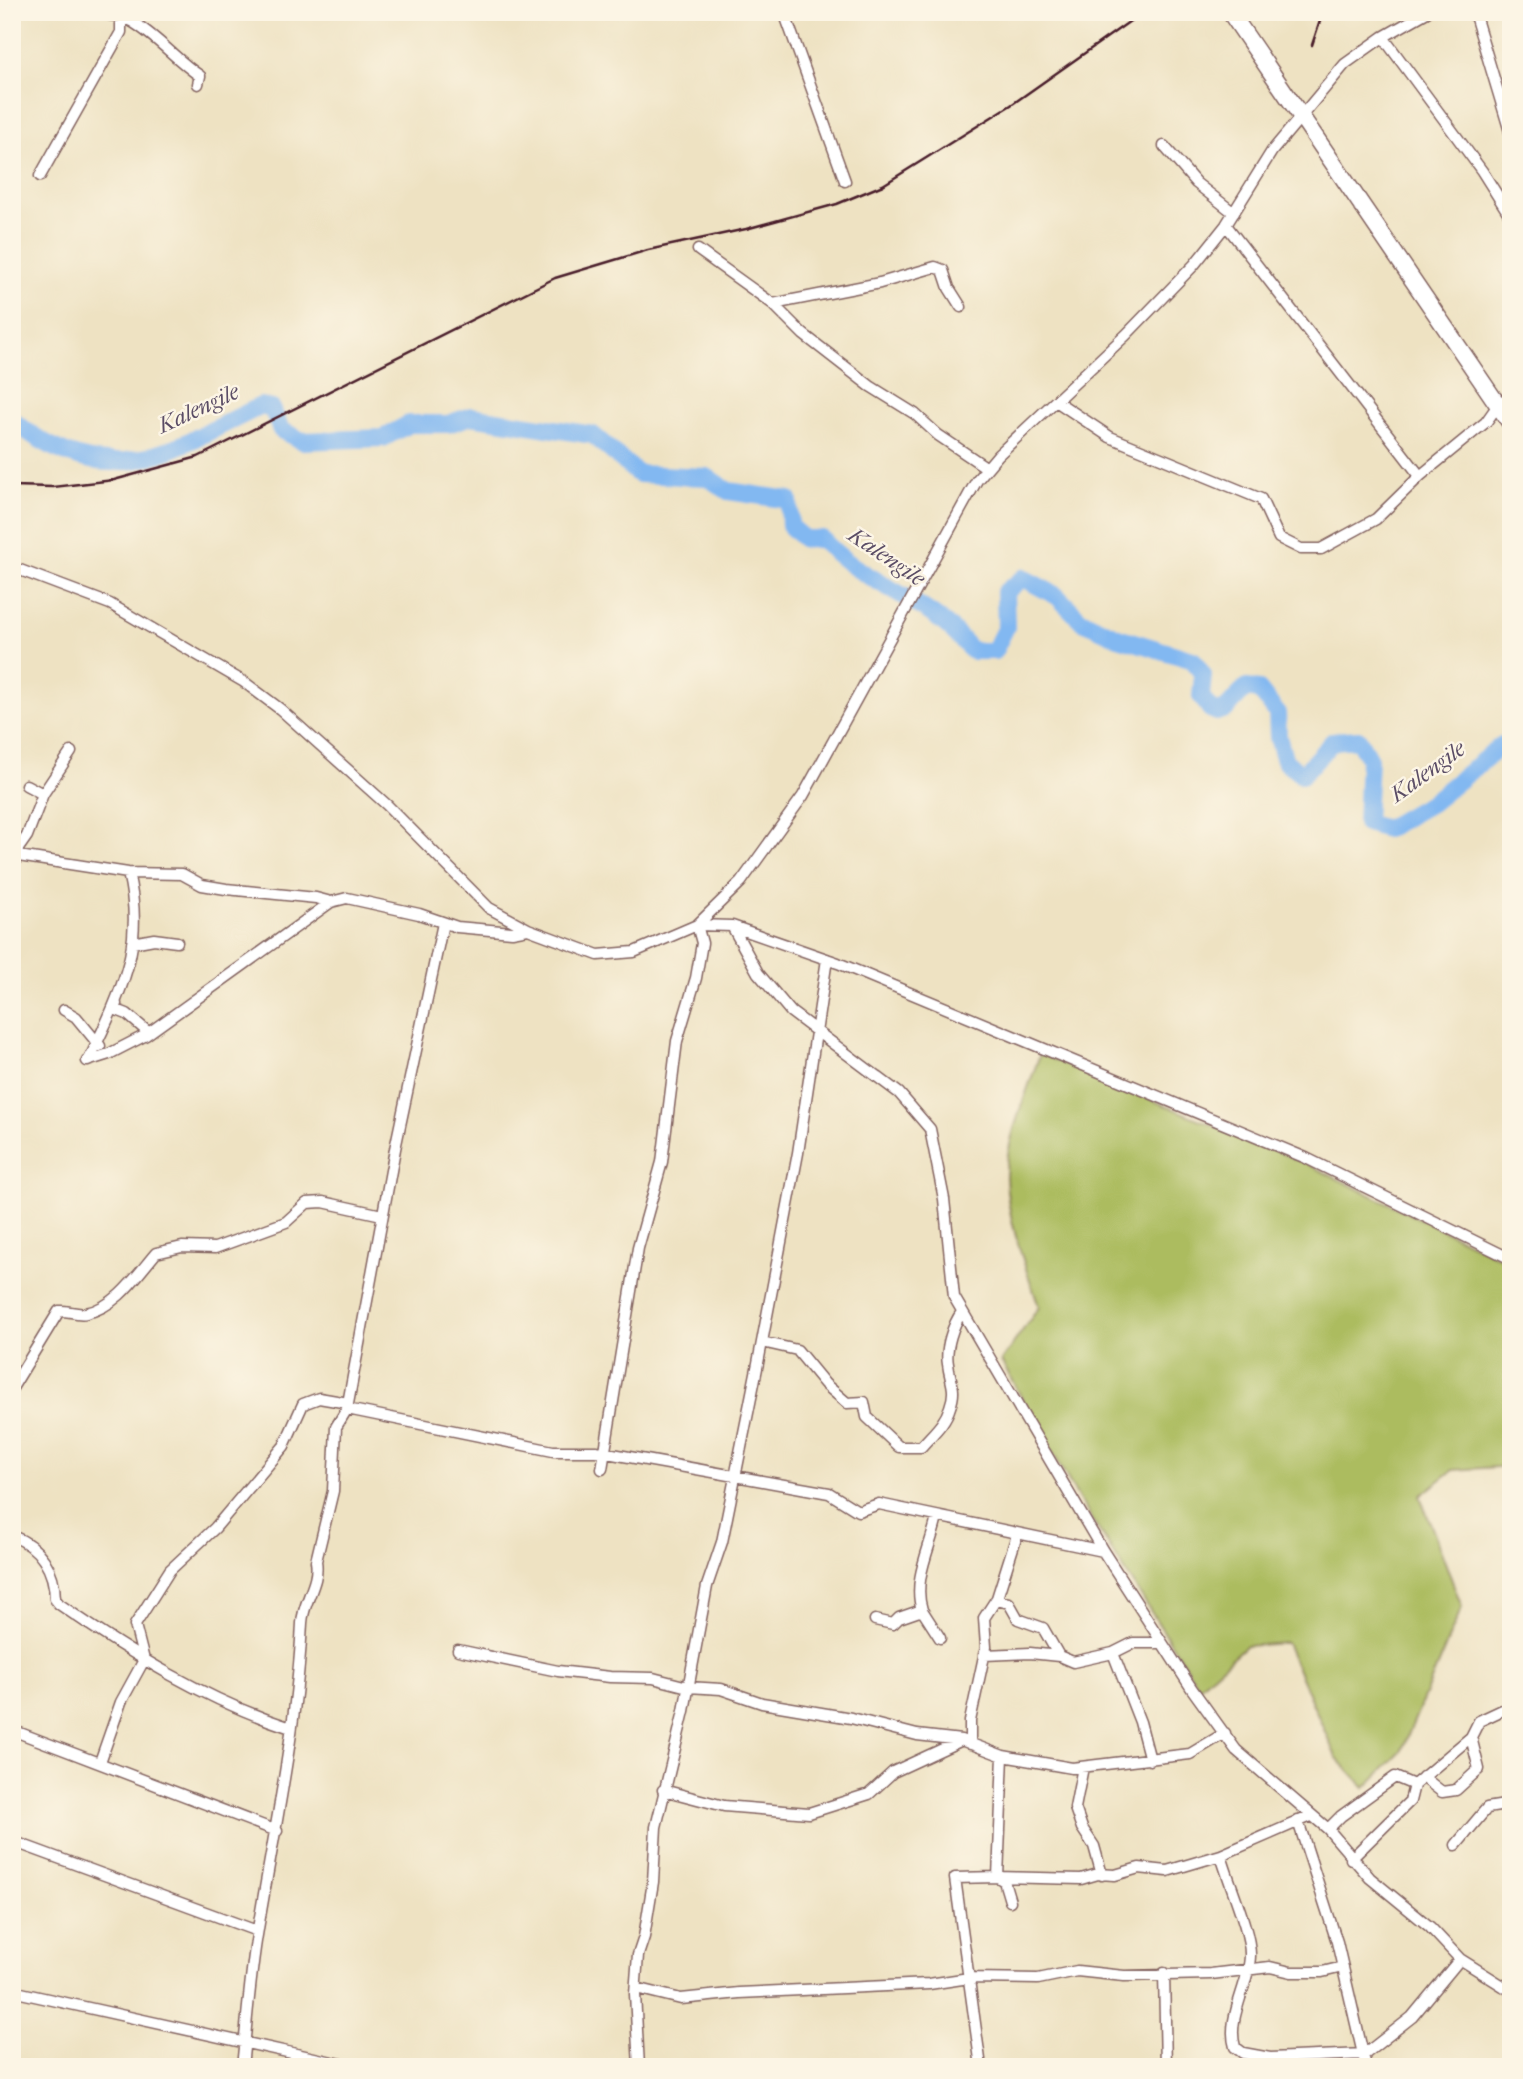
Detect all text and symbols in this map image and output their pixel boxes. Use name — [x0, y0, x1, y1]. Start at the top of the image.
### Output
water label: Kalengile — [151, 378, 244, 440]
water label: Kalengile — [842, 520, 931, 592]
water label: Kalengile — [1383, 735, 1471, 809]

